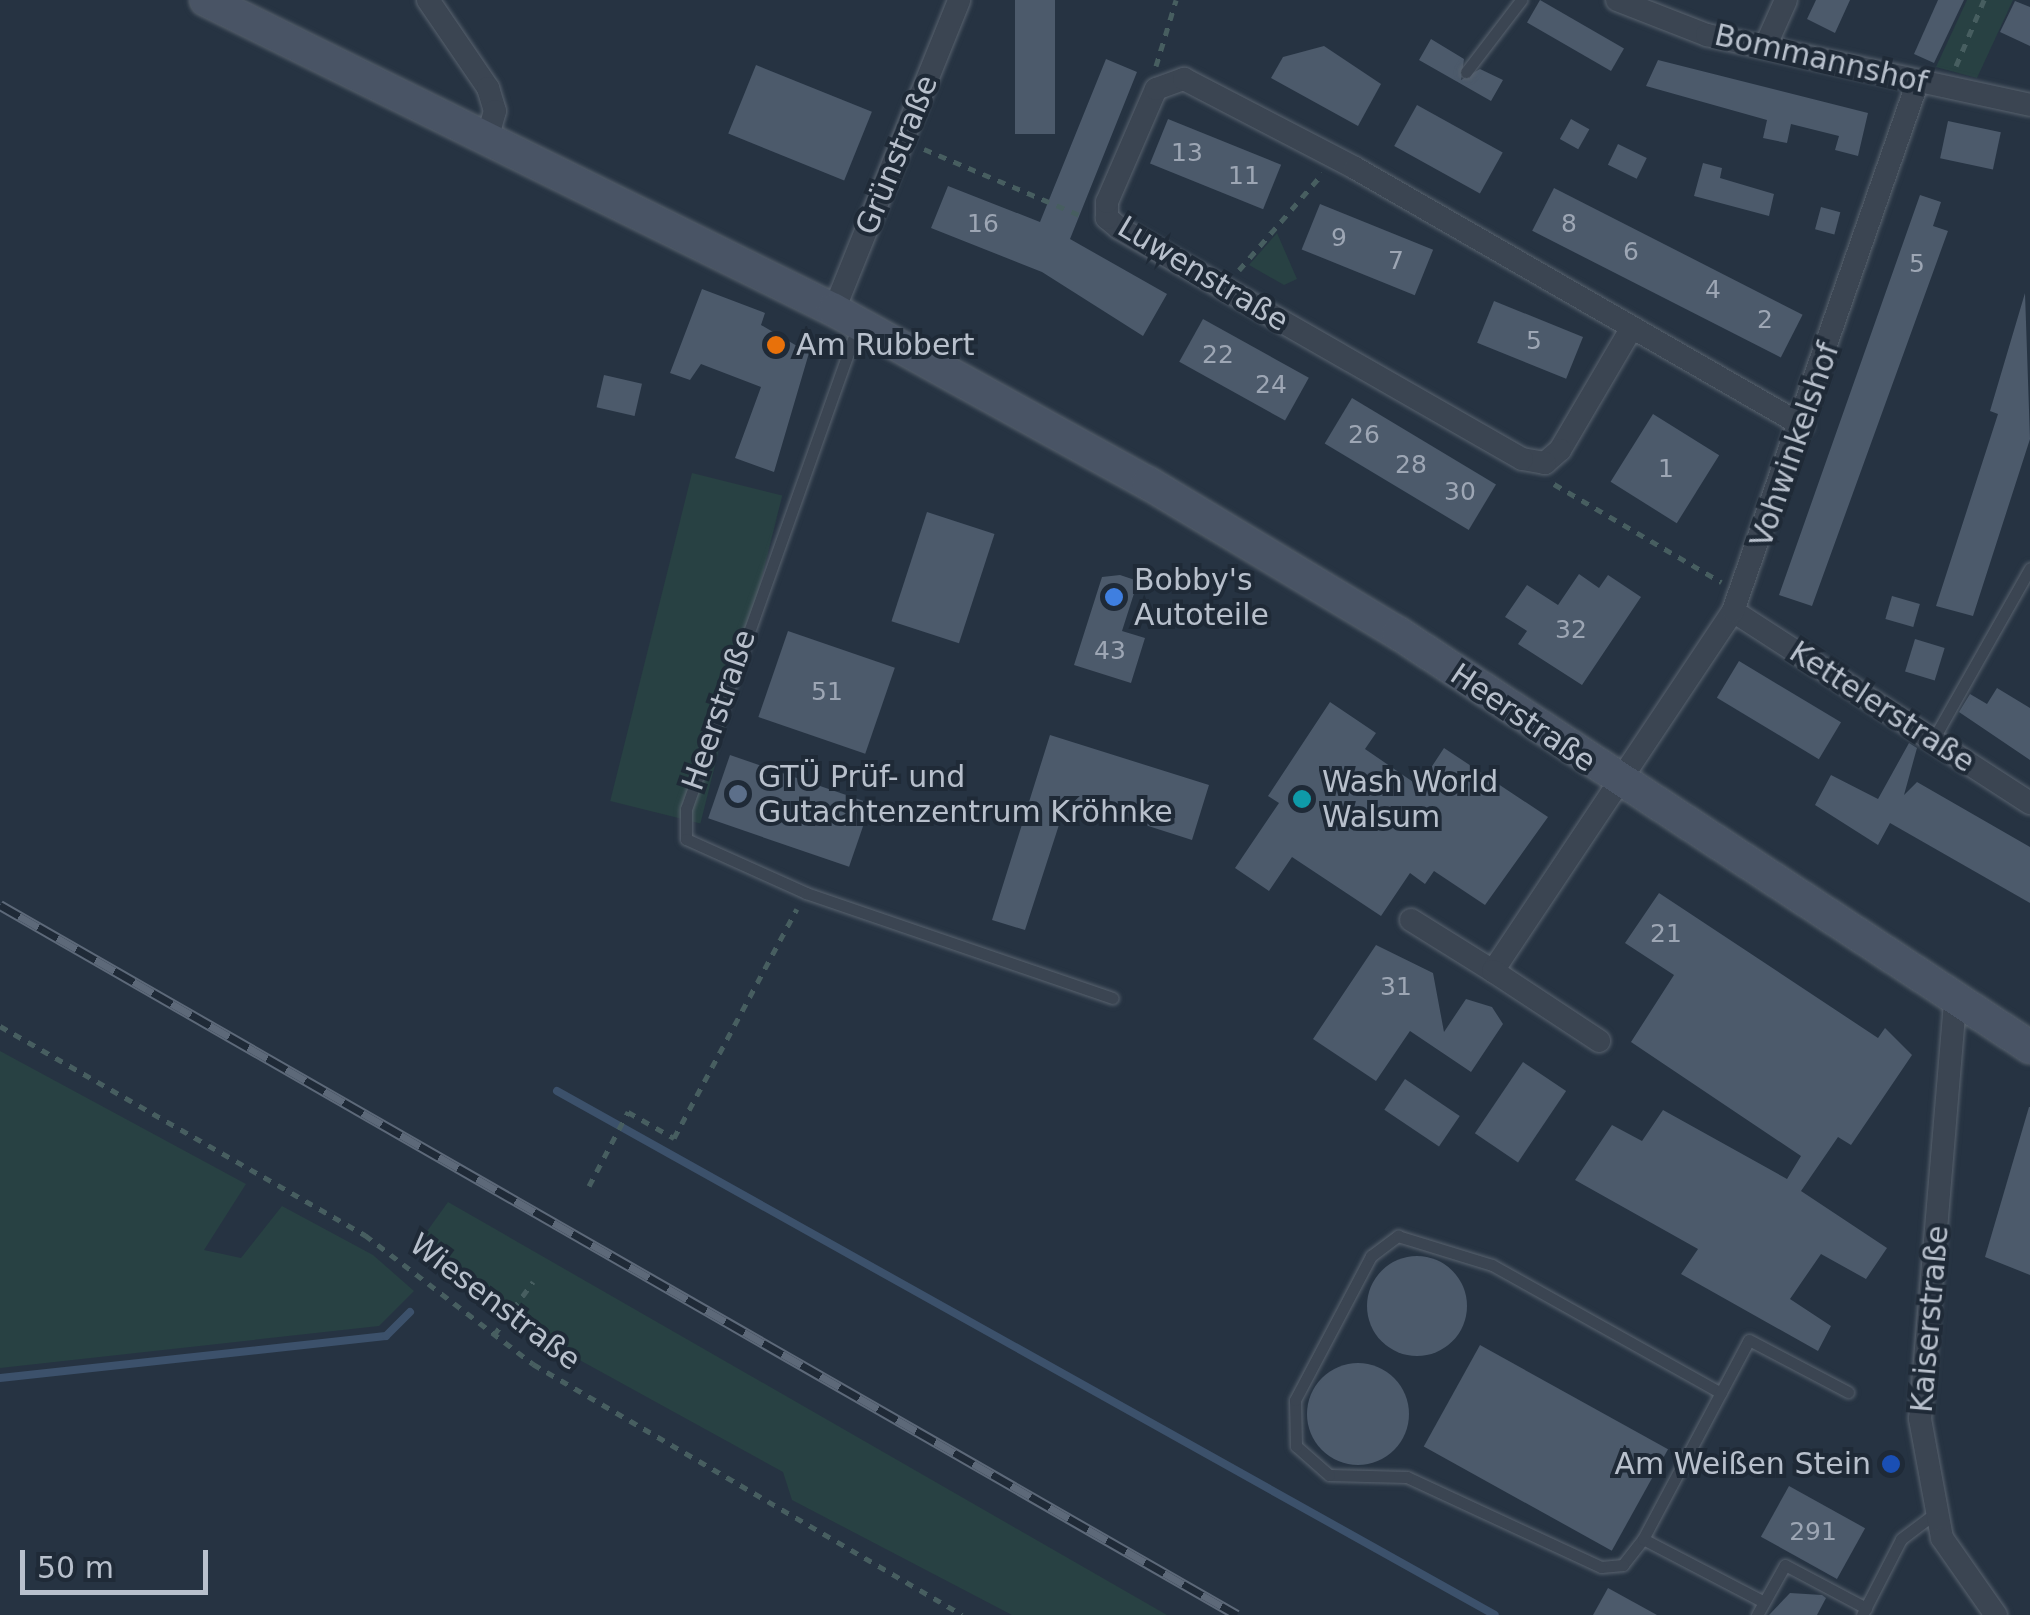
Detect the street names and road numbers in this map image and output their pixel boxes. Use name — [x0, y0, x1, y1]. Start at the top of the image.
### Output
street label: Bommannshof — [1711, 17, 1931, 101]
street label: Grünstraße — [849, 70, 945, 240]
street label: Luwenstraße — [1111, 209, 1295, 339]
street label: Vohwinkelshof — [1743, 338, 1847, 552]
street label: Heerstraße — [675, 625, 763, 795]
street label: Kettelerstraße — [1783, 634, 1981, 780]
street label: Heerstraße — [1444, 656, 1602, 780]
street label: Kaiserstraße — [1904, 1224, 1956, 1414]
street label: Wiesenstraße — [403, 1226, 587, 1378]

